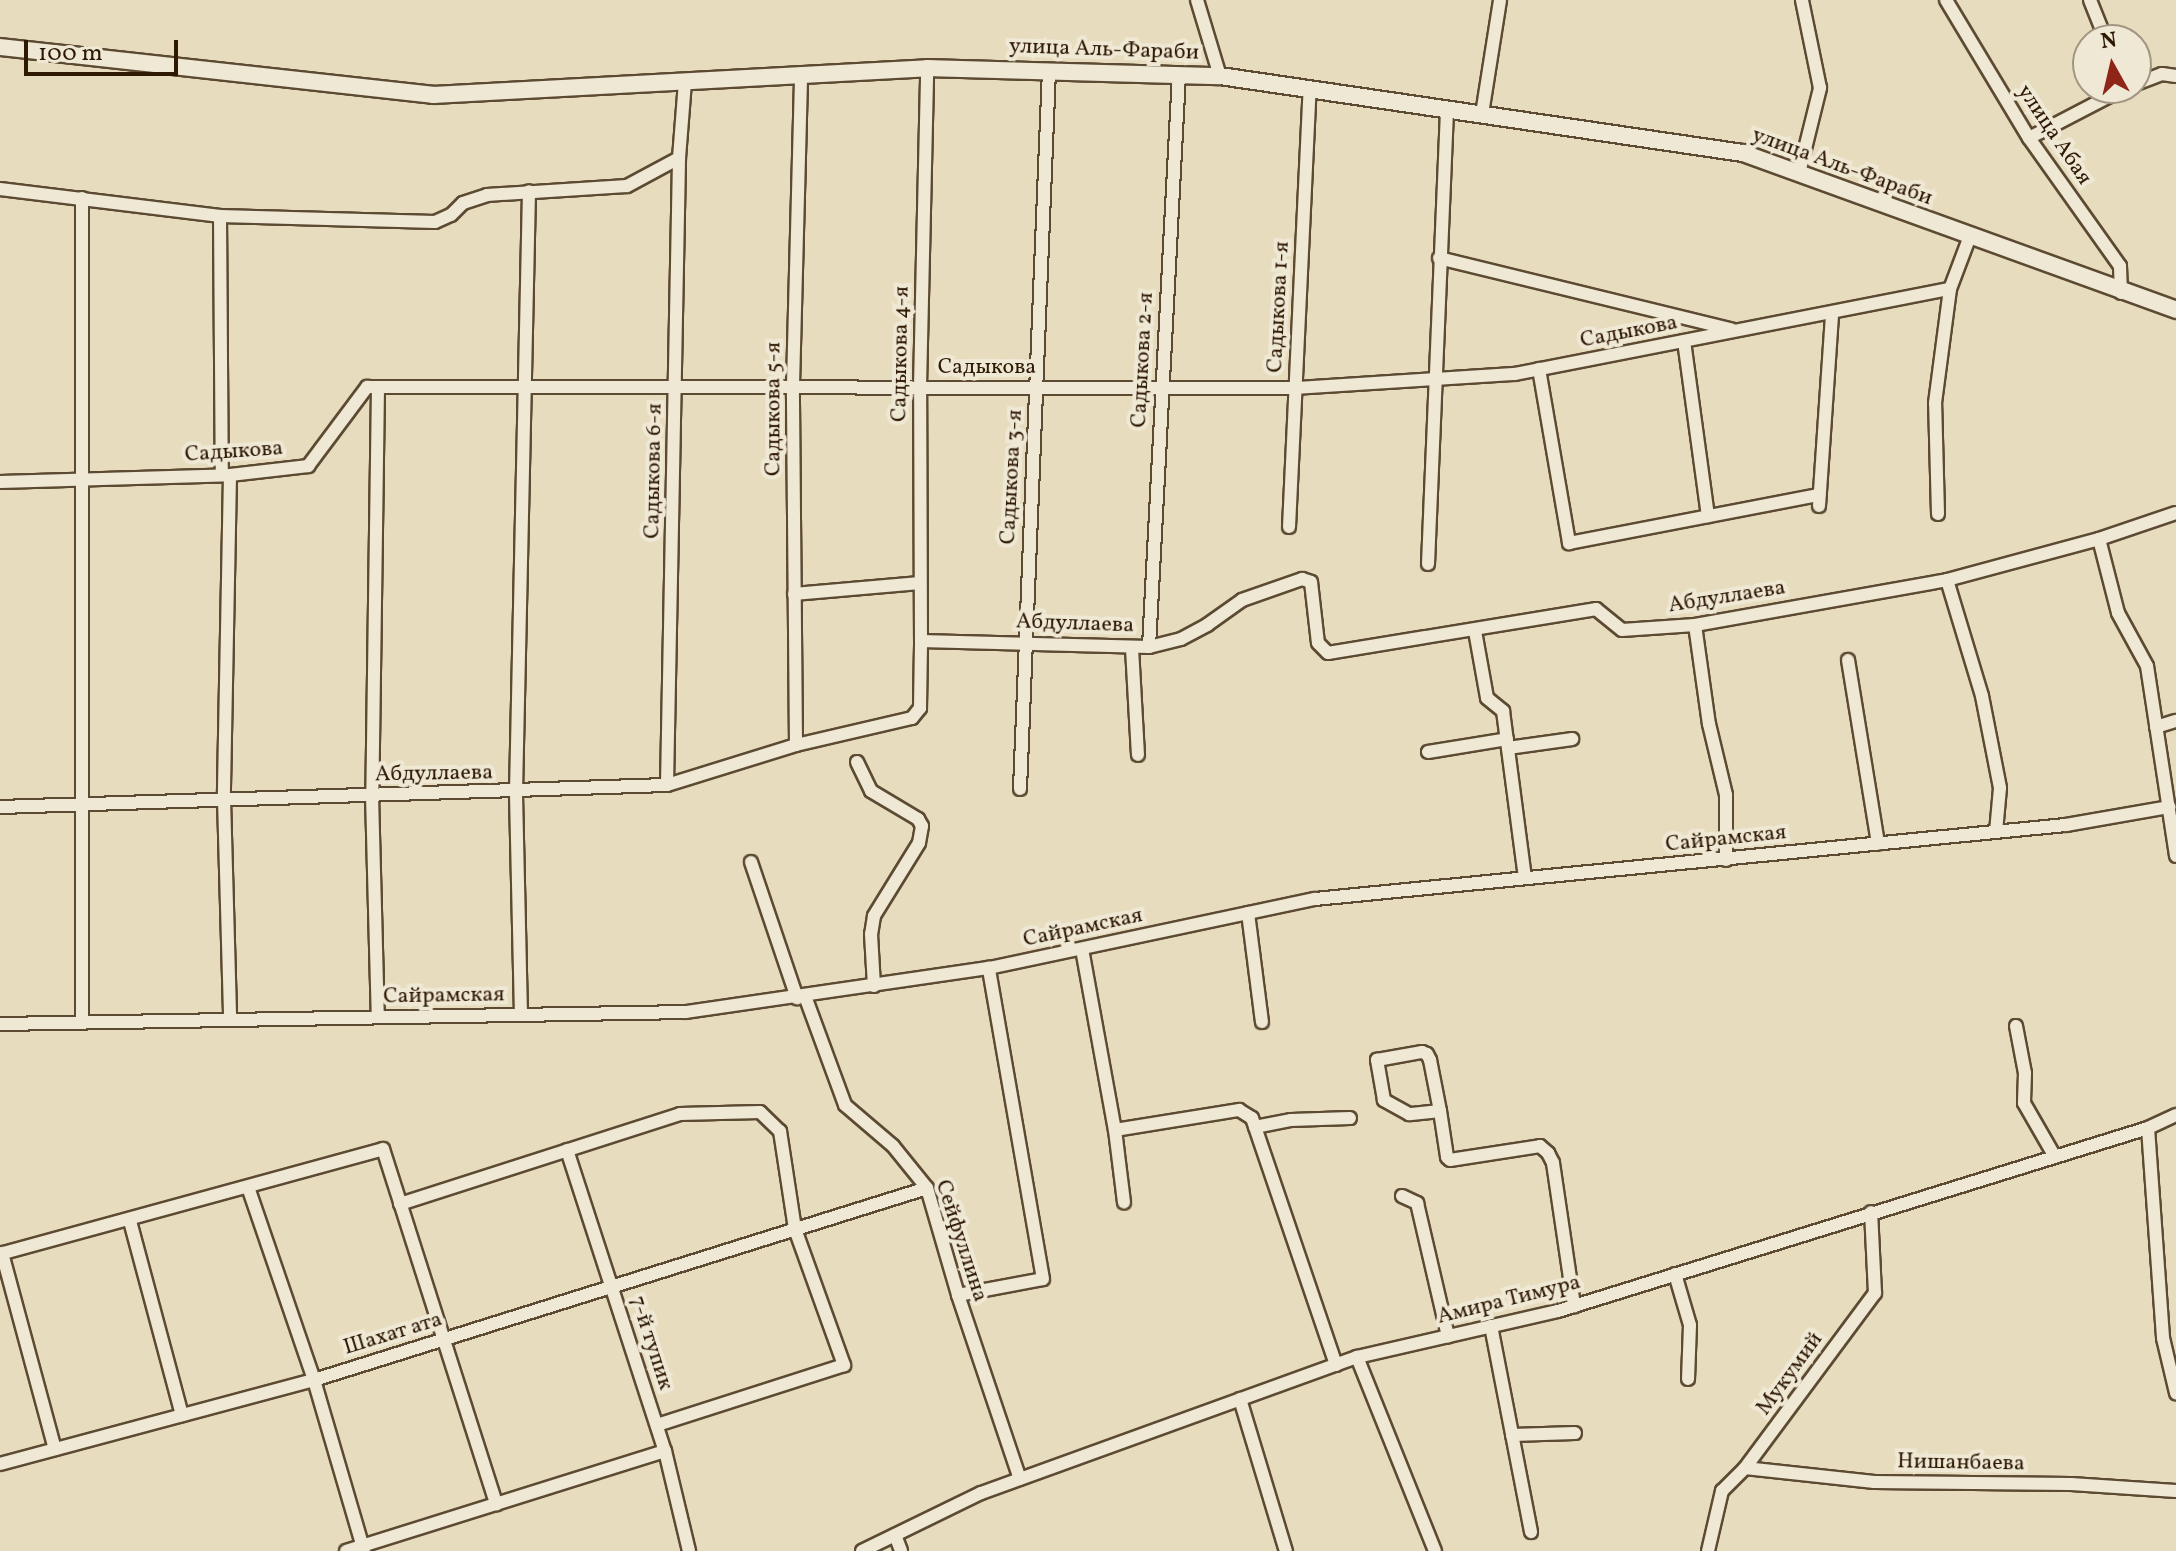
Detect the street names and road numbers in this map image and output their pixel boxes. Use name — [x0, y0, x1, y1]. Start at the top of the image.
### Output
street label: улица Аль-Фараби — [1009, 33, 1199, 67]
street label: улица Абая — [2011, 80, 2097, 190]
street label: улица Аль-Фараби — [1748, 122, 1936, 212]
street label: Садыкова 1-я — [1262, 241, 1296, 373]
street label: Садыкова 4-я — [887, 286, 915, 422]
street label: Садыкова 2-я — [1126, 292, 1160, 428]
street label: Садыкова — [1578, 310, 1680, 354]
street label: Садыкова 5-я — [761, 342, 787, 476]
street label: Садыкова — [938, 355, 1036, 381]
street label: Садыкова 6-я — [640, 403, 668, 539]
street label: Садыкова 3-я — [995, 409, 1029, 545]
street label: Садыкова — [184, 435, 284, 469]
street label: Абдуллаева — [1667, 575, 1787, 619]
street label: Абдуллаева — [1016, 609, 1134, 639]
street label: Абдуллаева — [375, 760, 493, 788]
street label: Сайрамская — [1664, 820, 1788, 858]
street label: Сайрамская — [1021, 902, 1145, 954]
street label: Сайрамская — [383, 982, 505, 1010]
street label: Сейфуллина — [929, 1177, 993, 1305]
street label: Амира Тимура — [1434, 1269, 1584, 1331]
street label: 7-й тупик — [623, 1292, 679, 1394]
street label: Шахат ата — [340, 1307, 446, 1361]
street label: Мукумий — [1751, 1327, 1829, 1421]
street label: Нишанбаева — [1897, 1449, 2025, 1477]

